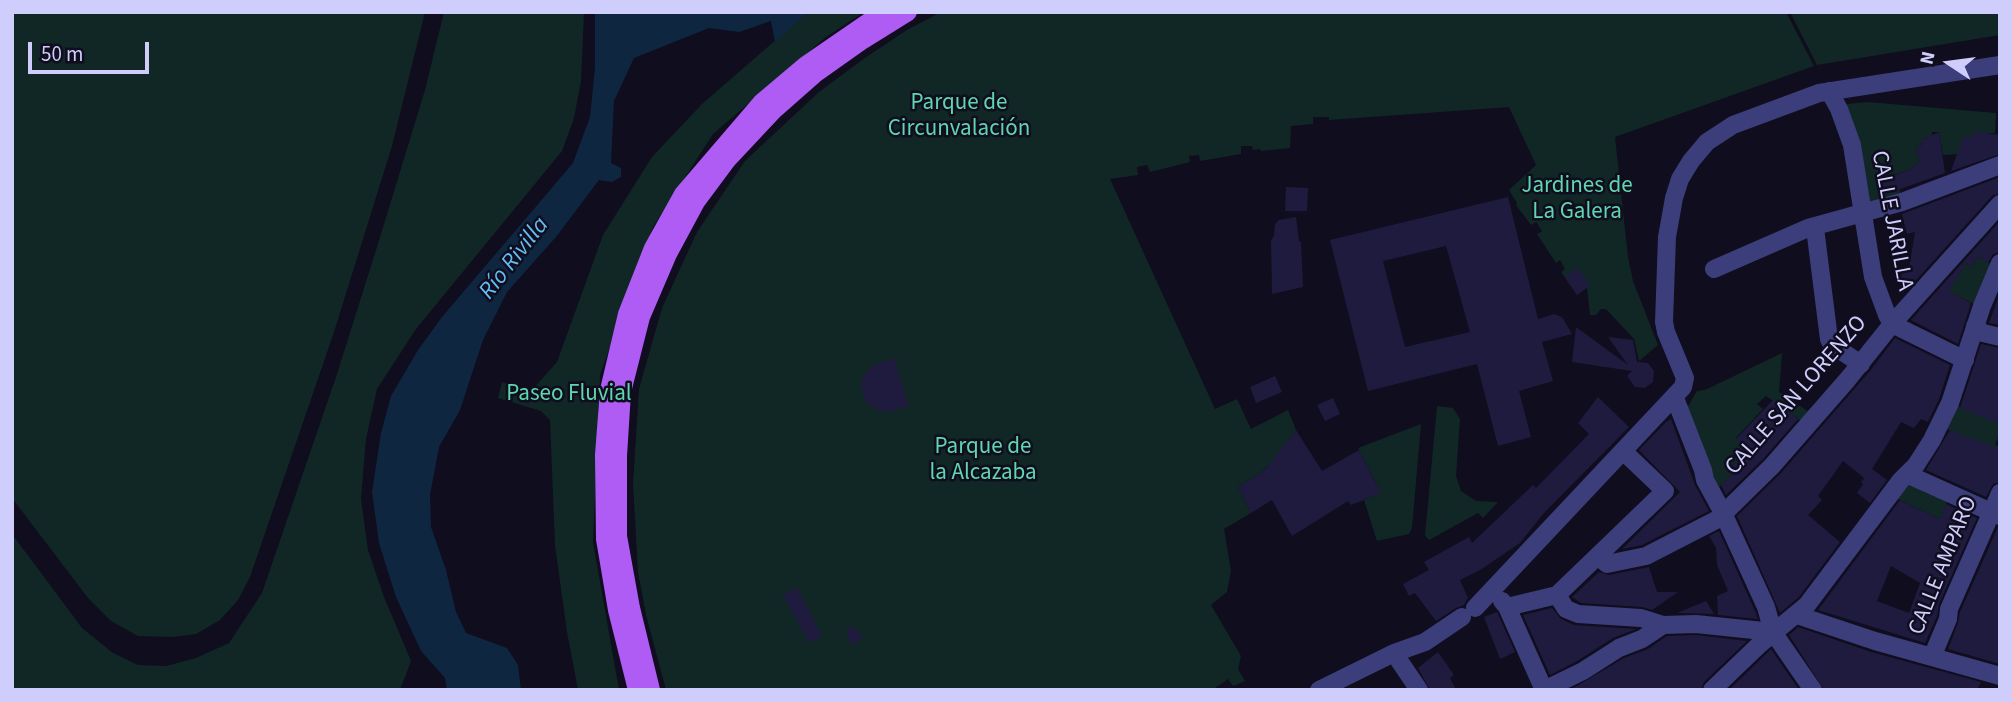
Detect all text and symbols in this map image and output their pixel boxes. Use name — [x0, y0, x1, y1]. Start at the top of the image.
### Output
scale bar — [32, 28, 152, 72]
north arrow — [1914, 28, 1984, 98]
text: 50 m — [41, 39, 83, 69]
text: N — [1913, 49, 1943, 67]
park label: Parque de Circunvalación — [888, 90, 1030, 144]
street label: CALLE JARILLA — [1864, 149, 1918, 293]
park label: Jardines de La Galera — [1521, 173, 1633, 227]
water label: Río Rivilla — [474, 212, 556, 306]
street label: CALLE SAN LORENZO — [1720, 311, 1874, 481]
park label: Paseo Fluvial — [506, 381, 632, 409]
park label: Parque de la Alcazaba — [929, 434, 1037, 488]
street label: CALLE AMPARO — [1904, 493, 1984, 639]

